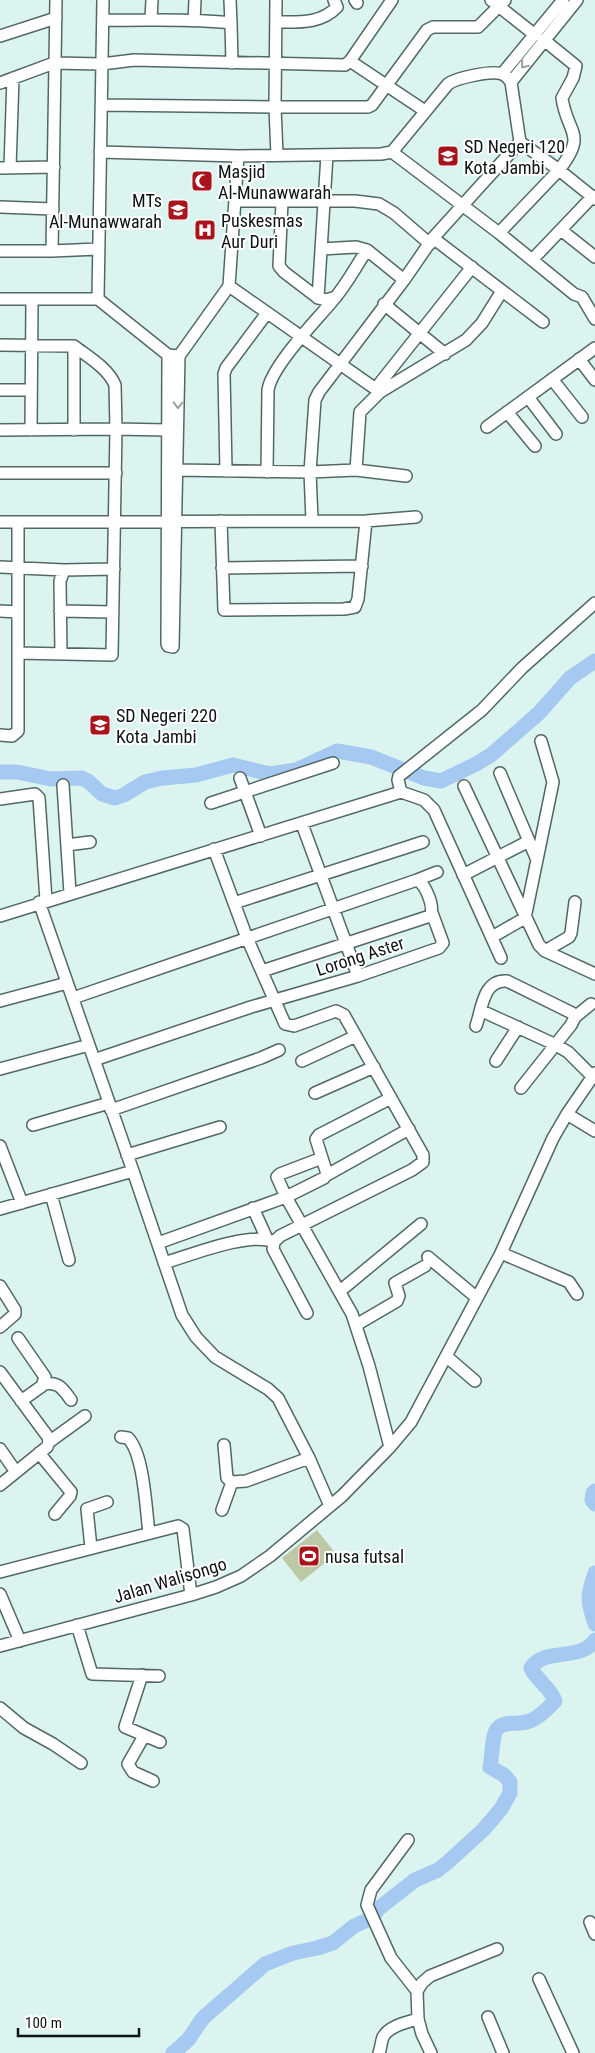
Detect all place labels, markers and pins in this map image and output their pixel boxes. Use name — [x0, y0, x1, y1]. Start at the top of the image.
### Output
place label: SD Negeri 120 Kota Jambi — [464, 136, 565, 178]
school or university icon: SD Negeri 120 Kota Jambi — [436, 144, 460, 168]
place label: Masjid Al-Munawwarah — [218, 161, 331, 203]
mosque icon: Masjid Al-Munawwarah — [190, 169, 214, 193]
place label: MTs Al-Munawwarah — [49, 190, 162, 232]
school or university icon: MTs Al-Munawwarah — [166, 198, 190, 222]
place label: Puskesmas Aur Duri — [221, 210, 303, 252]
hospital icon: Puskesmas Aur Duri — [193, 218, 217, 242]
place label: SD Negeri 220 Kota Jambi — [116, 705, 217, 747]
school or university icon: SD Negeri 220 Kota Jambi — [88, 713, 112, 737]
sports icon: nusa futsal — [297, 1544, 321, 1568]
place label: nusa futsal — [325, 1546, 404, 1567]

